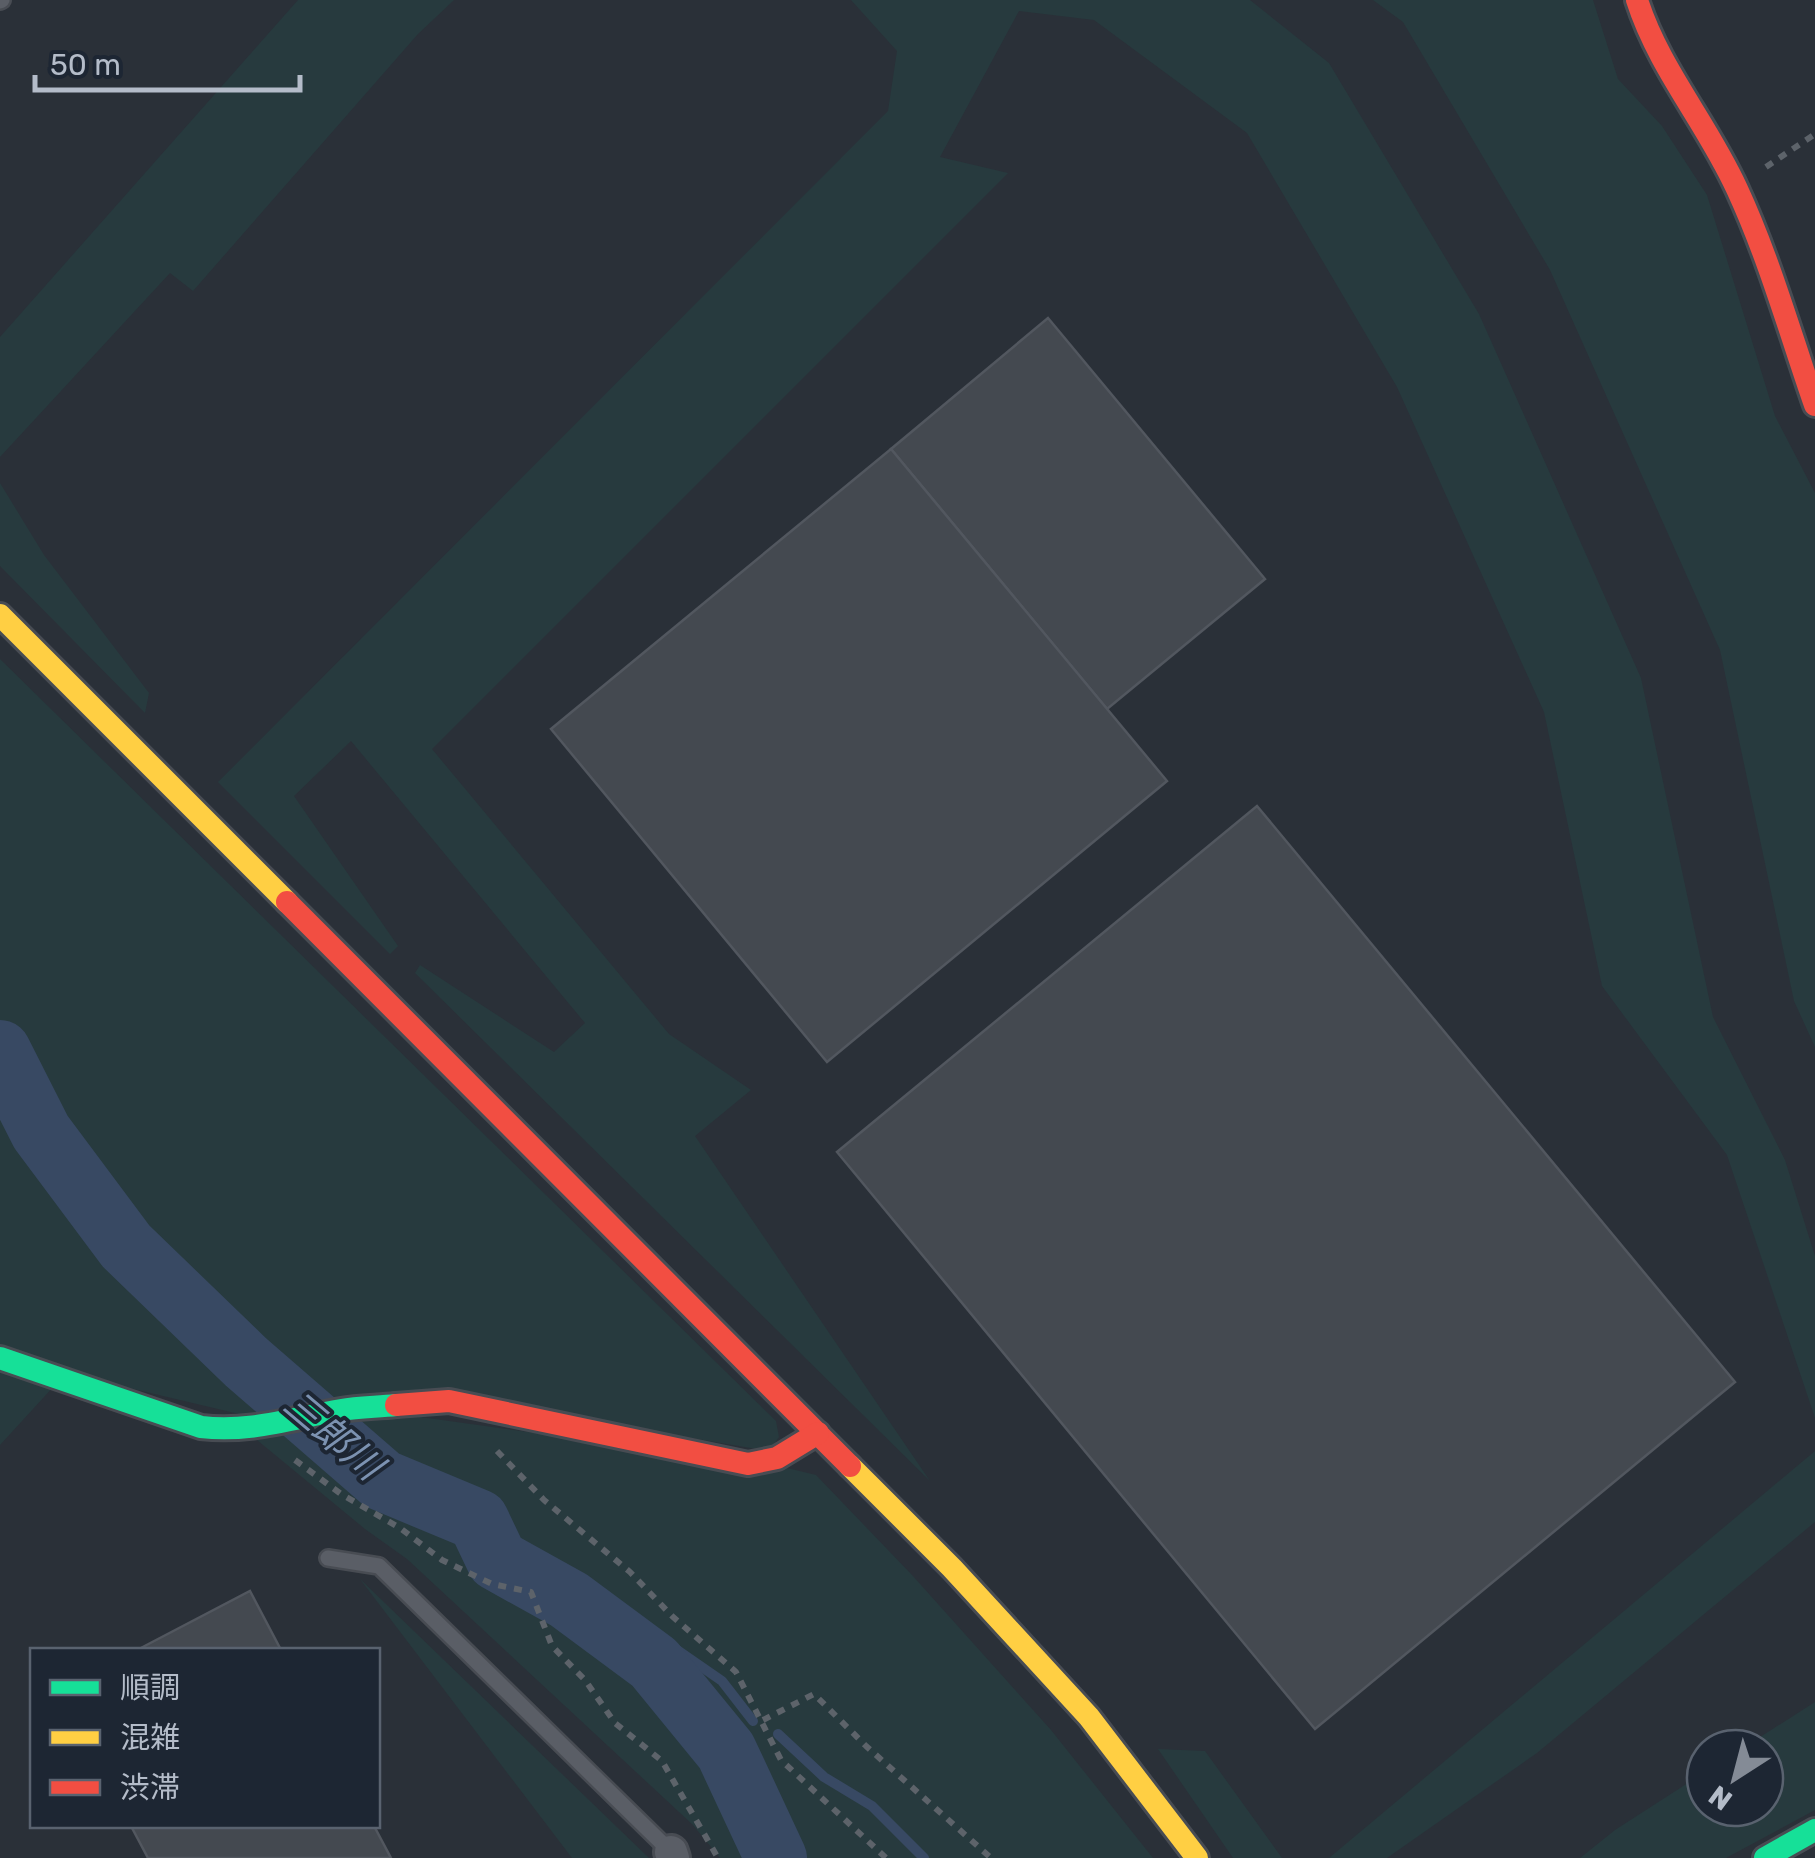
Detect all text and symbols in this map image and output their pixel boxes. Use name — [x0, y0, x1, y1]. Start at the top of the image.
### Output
scale bar — [35, 30, 300, 92]
text: 50 m — [50, 47, 121, 83]
water label: 三郎川 — [275, 1381, 395, 1492]
legend — [30, 1648, 380, 1828]
text: 順調 — [120, 1670, 180, 1706]
text: 混雑 — [120, 1720, 180, 1756]
north arrow — [1685, 1728, 1785, 1828]
text: 渋滞 — [120, 1770, 180, 1806]
text: N — [1703, 1779, 1738, 1817]

